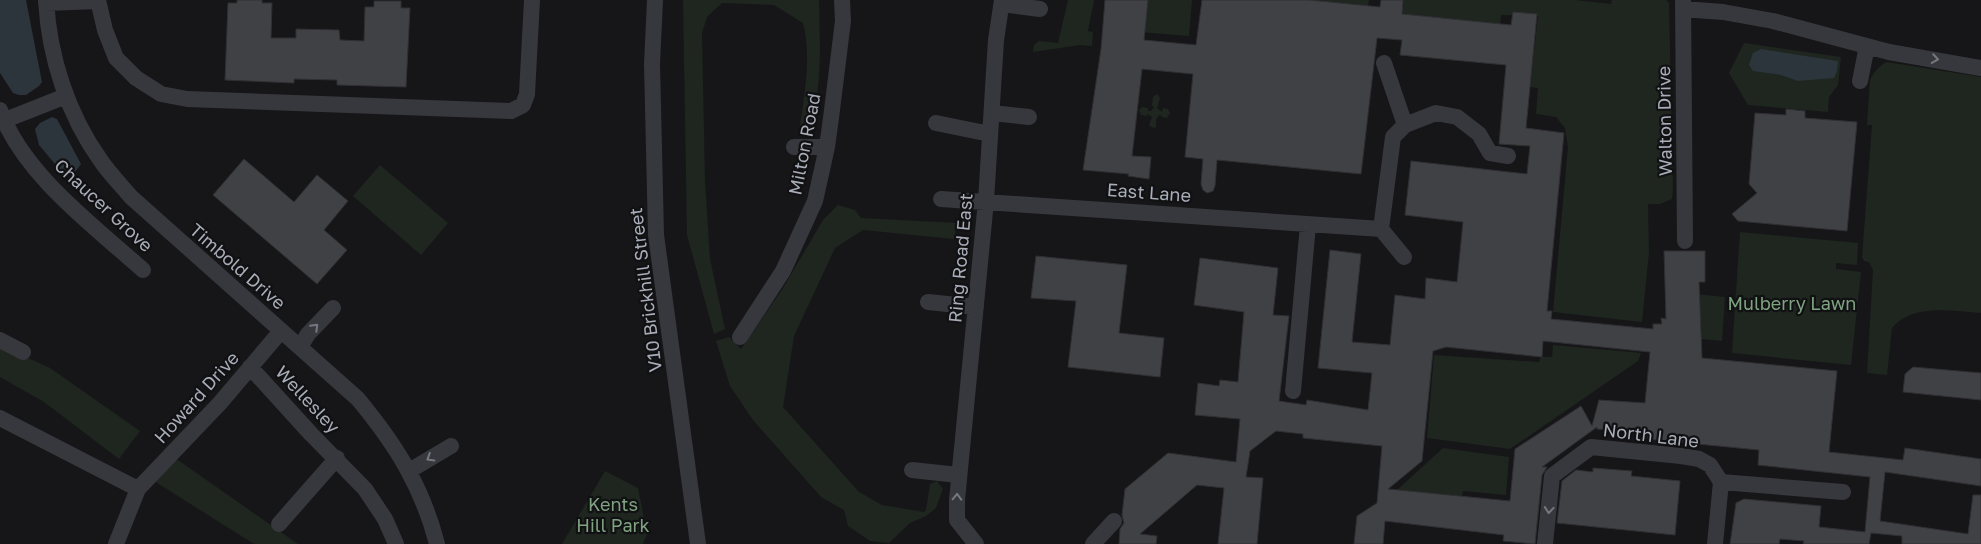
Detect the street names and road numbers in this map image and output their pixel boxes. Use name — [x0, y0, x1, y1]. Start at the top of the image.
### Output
street label: Walton Drive — [1652, 66, 1676, 176]
street label: Milton Road — [783, 91, 825, 197]
street label: Chaucer Grove — [50, 154, 158, 256]
street label: East Lane — [1106, 178, 1192, 206]
street label: Ring Road East — [943, 192, 977, 324]
street label: V10 Brickhill Street — [624, 207, 666, 373]
street label: Timbold Drive — [186, 218, 290, 314]
street label: Howard Drive — [149, 347, 243, 447]
street label: Wellesley — [271, 361, 345, 437]
street label: North Lane — [1602, 418, 1700, 452]

